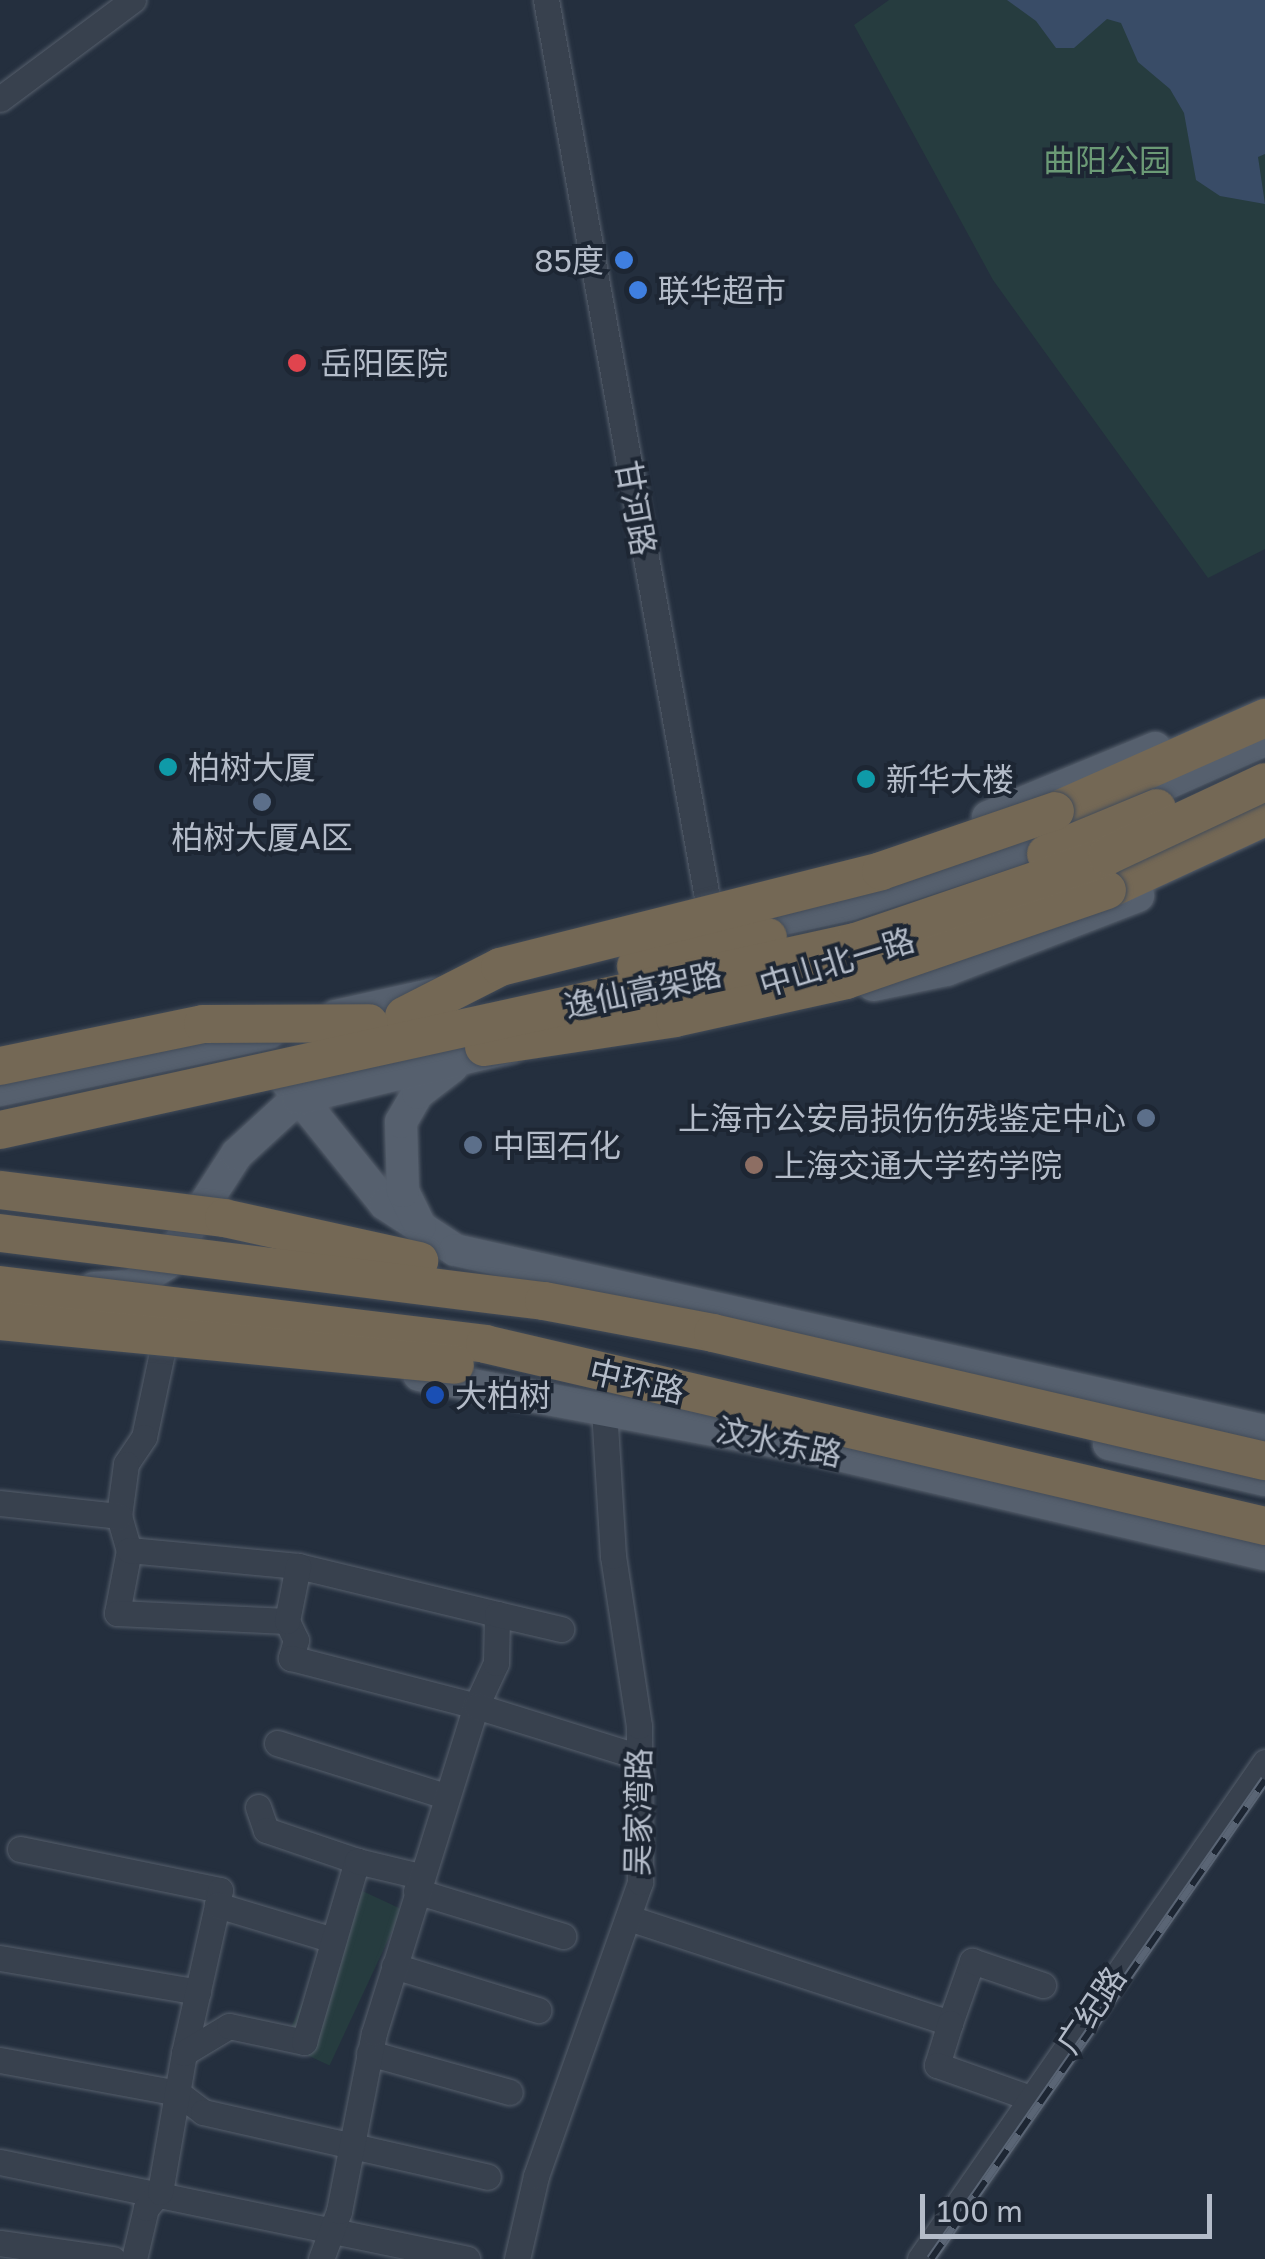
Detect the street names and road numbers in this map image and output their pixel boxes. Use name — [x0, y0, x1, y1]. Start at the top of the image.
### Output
street label: 甘河路 — [609, 457, 663, 559]
street label: 中山北一路 — [755, 920, 919, 1004]
street label: 逸仙高架路 — [561, 955, 725, 1025]
street label: 中环路 — [586, 1351, 688, 1411]
street label: 汶水东路 — [712, 1410, 846, 1474]
street label: 吴家湾路 — [618, 1748, 658, 1876]
street label: 广纪路 — [1048, 1959, 1134, 2061]

